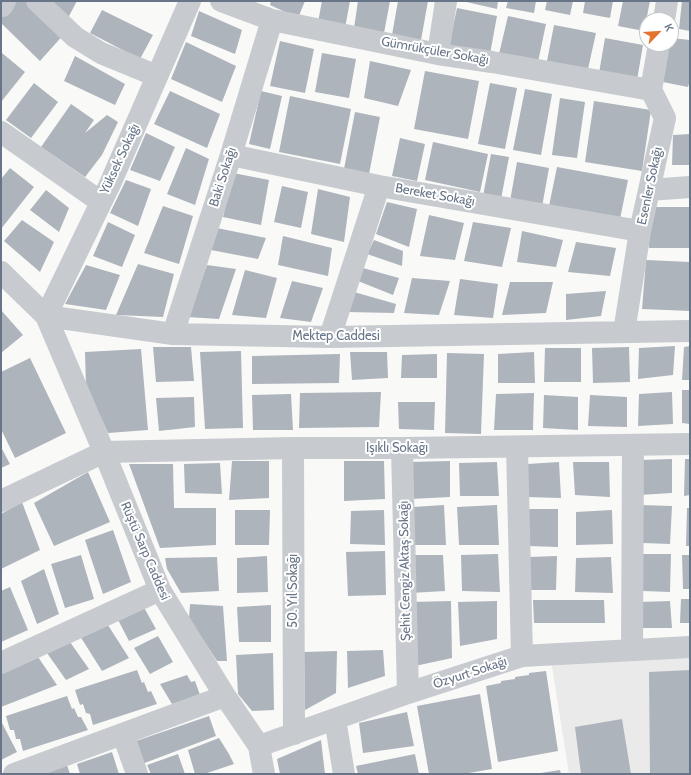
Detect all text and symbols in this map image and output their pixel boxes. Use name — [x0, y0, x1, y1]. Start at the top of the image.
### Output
north arrow — [639, 12, 679, 52]
text: K — [661, 21, 677, 33]
street label: Gümrükçüler Sokağı — [380, 34, 490, 68]
street label: Yüksek Sokağı — [97, 121, 143, 197]
street label: Baki Sokağı — [206, 145, 240, 209]
street label: Esenler Sokağı — [634, 146, 666, 226]
street label: Bereket Sokağı — [394, 180, 476, 210]
street label: Mektep Caddesi — [292, 328, 380, 344]
street label: Işıklı Sokağı — [366, 440, 428, 456]
street label: Rüştü Sarp Caddesi — [117, 499, 173, 603]
street label: Şehit Cengiz Aktaş Sokağı — [396, 501, 414, 641]
street label: 50. Yıl Sokağı — [285, 554, 301, 628]
street label: Özyurt Sokağı — [431, 654, 509, 692]

